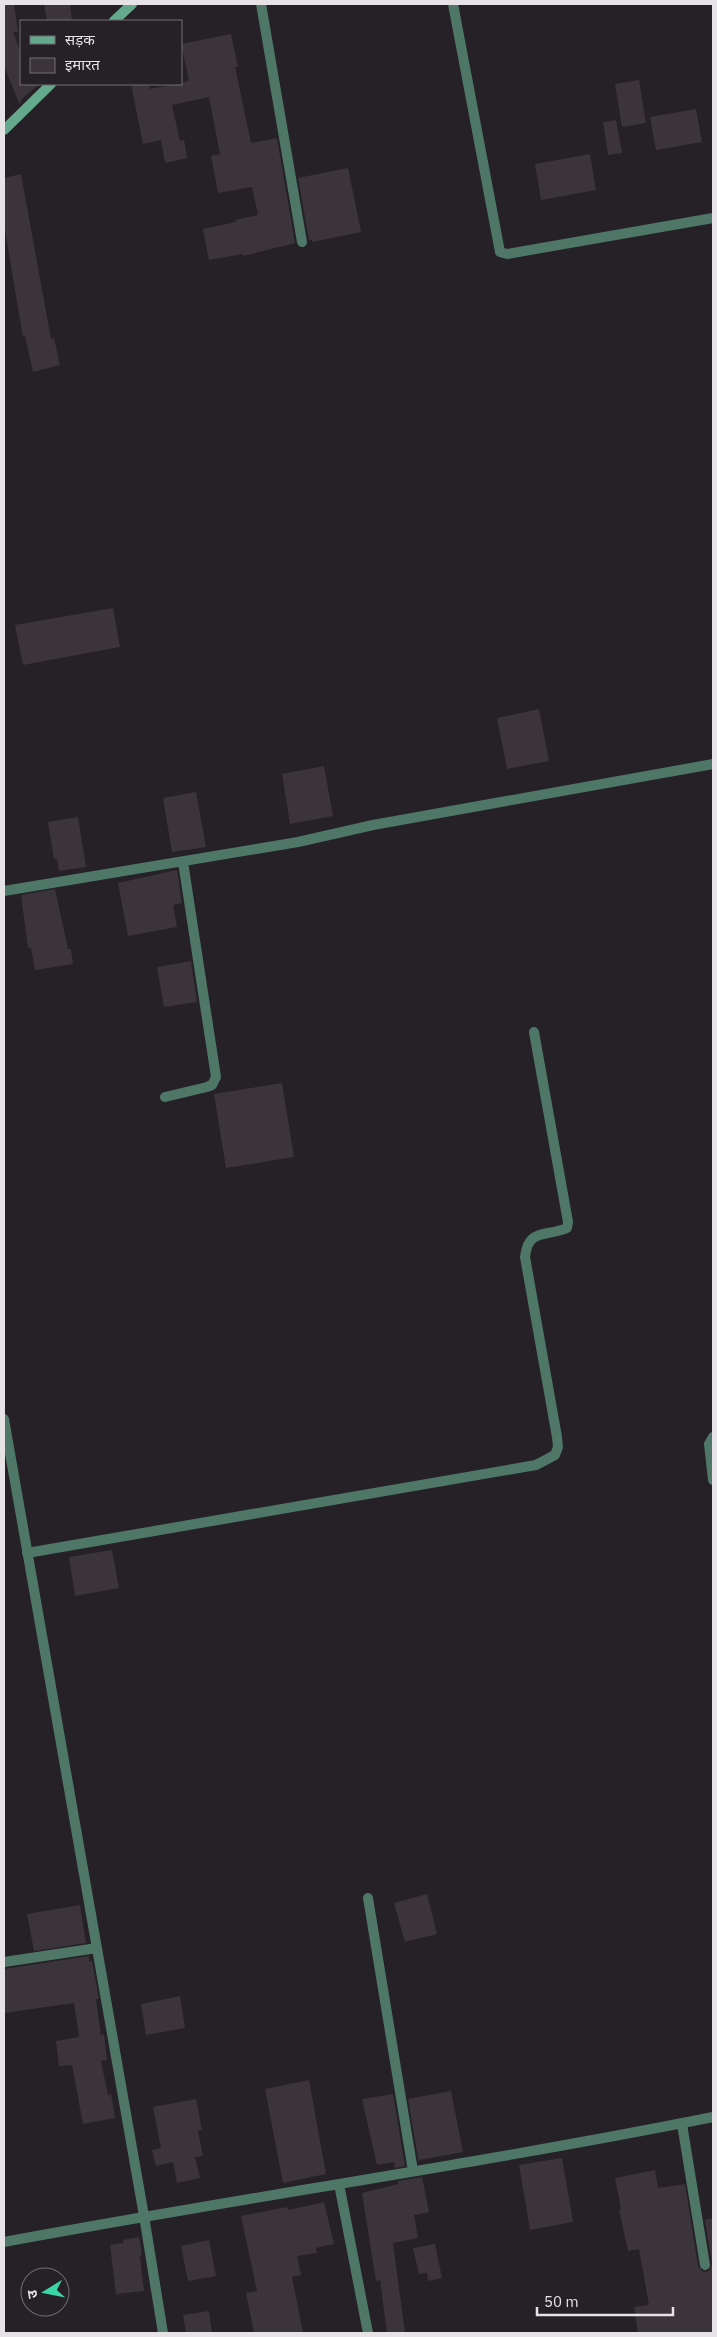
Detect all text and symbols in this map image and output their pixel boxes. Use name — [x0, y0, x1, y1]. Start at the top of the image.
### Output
legend — [20, 20, 182, 85]
text: सड़क — [65, 30, 95, 49]
text: इमारत — [65, 55, 100, 74]
north arrow — [20, 2267, 70, 2317]
scale bar — [537, 2284, 673, 2316]
text: उ — [22, 2288, 42, 2300]
text: 50 m — [544, 2292, 579, 2311]

